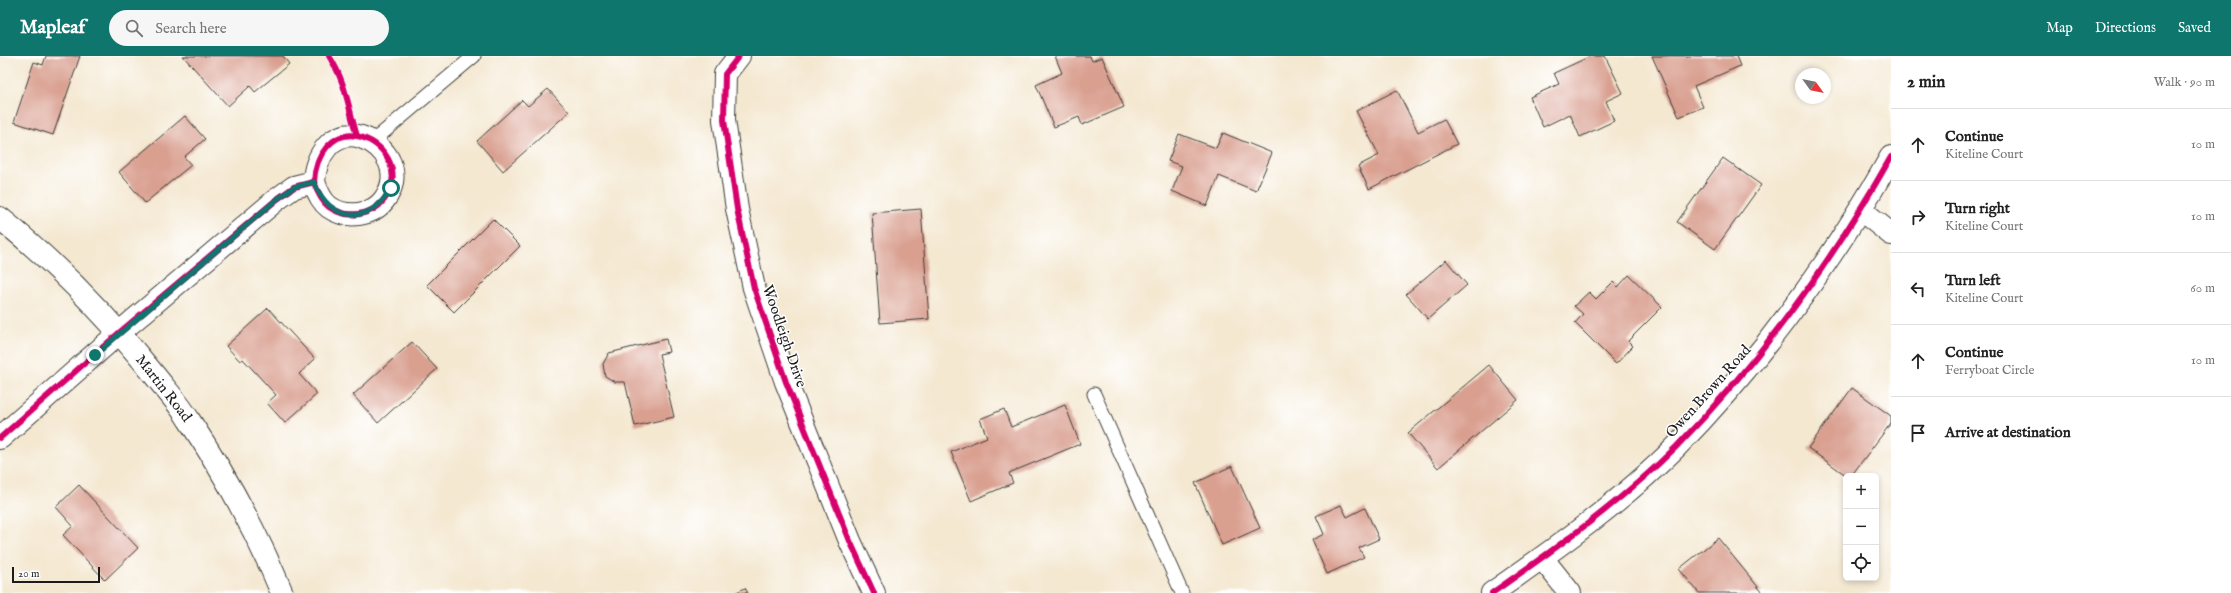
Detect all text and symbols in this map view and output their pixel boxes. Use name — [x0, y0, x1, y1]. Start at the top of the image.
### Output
search box — [109, 10, 389, 46]
text: Mapleaf — [20, 16, 85, 40]
icon: search — [123, 17, 145, 39]
text: Search here — [155, 19, 227, 38]
text: Map — [2046, 19, 2073, 37]
text: Directions — [2095, 19, 2156, 37]
text: Saved — [2178, 19, 2211, 37]
north arrow — [1795, 68, 1831, 104]
text: 2 min — [1907, 72, 1945, 93]
text: Walk · 90 m — [2154, 74, 2215, 91]
text: Continue — [1945, 127, 2003, 146]
icon: ahead — [1907, 134, 1929, 156]
text: 10 m — [2191, 136, 2215, 153]
text: Kiteline Court — [1945, 146, 2023, 163]
route start — [382, 179, 400, 197]
text: Turn right — [1945, 199, 2010, 218]
icon: right — [1907, 206, 1929, 228]
text: 10 m — [2191, 208, 2215, 225]
text: Kiteline Court — [1945, 218, 2023, 235]
text: Turn left — [1945, 271, 2001, 290]
icon: left — [1907, 278, 1929, 300]
text: 60 m — [2190, 280, 2215, 297]
street label: Woodleigh Drive — [758, 283, 811, 390]
text: Kiteline Court — [1945, 290, 2023, 307]
street label: Owen Brown Road — [1662, 340, 1756, 442]
text: Continue — [1945, 343, 2003, 362]
route end — [86, 346, 104, 364]
icon: ahead — [1907, 350, 1929, 372]
street label: Martin Road — [131, 351, 196, 427]
text: 10 m — [2191, 352, 2215, 369]
text: Ferryboat Circle — [1945, 362, 2034, 379]
icon: arrive — [1907, 422, 1929, 444]
text: Arrive at destination — [1945, 423, 2071, 442]
map controls — [1843, 473, 1879, 581]
button: + — [1843, 473, 1879, 509]
button: − — [1843, 509, 1879, 545]
button: locate — [1843, 545, 1879, 581]
scale bar — [12, 565, 100, 584]
text: 20 m — [18, 567, 39, 581]

